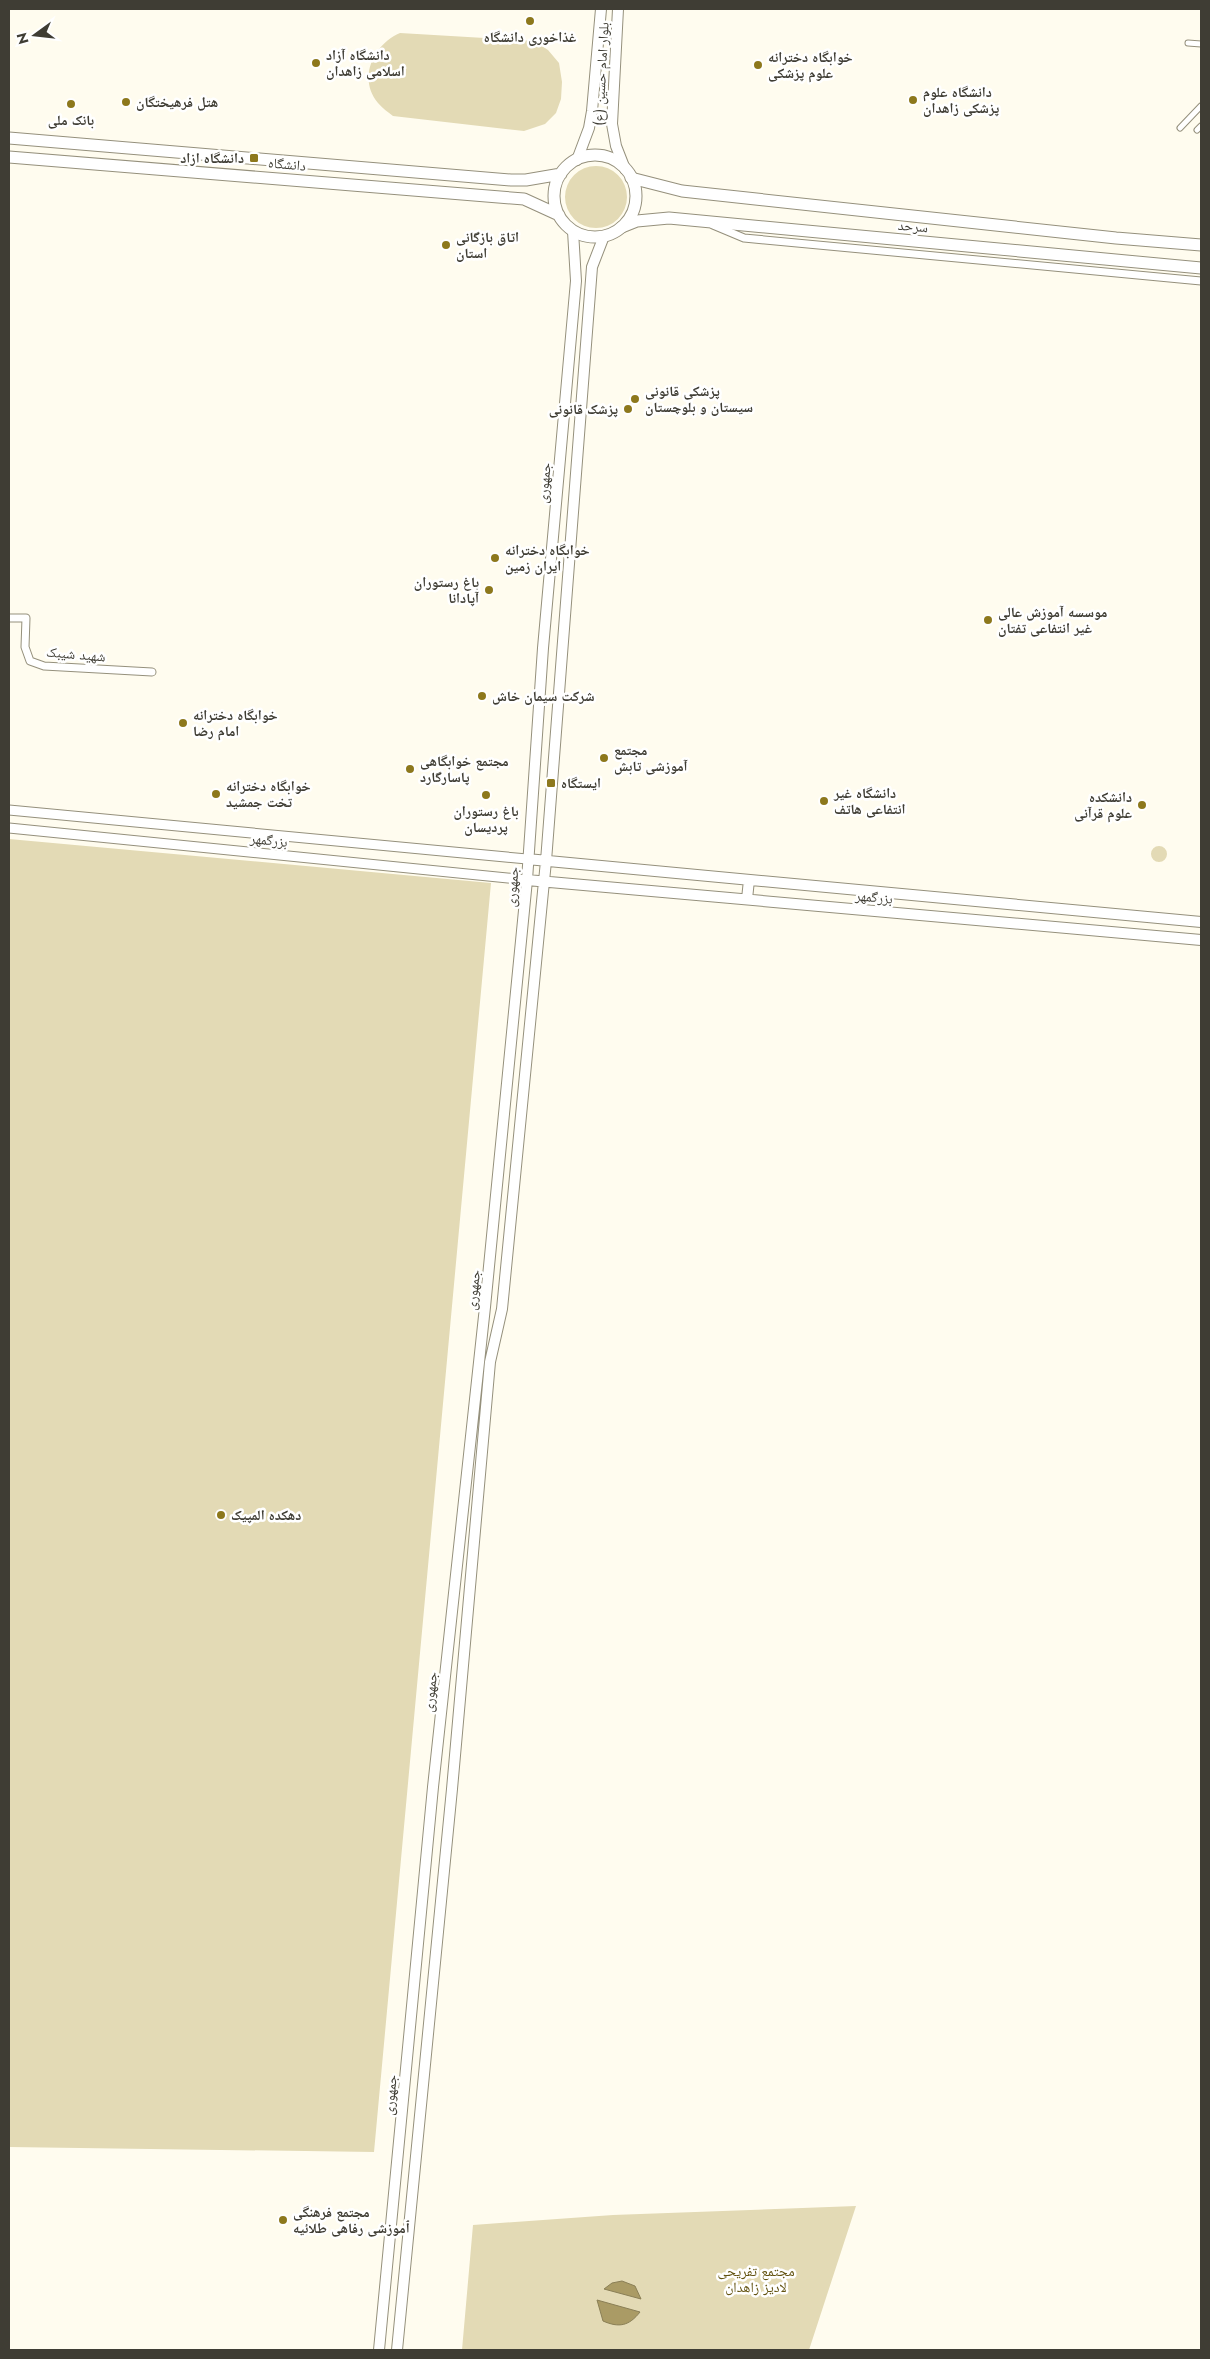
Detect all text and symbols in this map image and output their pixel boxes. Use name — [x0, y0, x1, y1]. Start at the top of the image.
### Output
north arrow — [10, 10, 60, 60]
marker: غذاخوری دانشگاه — [524, 15, 536, 27]
street label: بلوار امام حسین (ع) — [588, 21, 614, 126]
place label: غذاخوری دانشگاه — [484, 27, 576, 47]
text: N — [11, 30, 34, 46]
place label: دانشگاه آزاد اسلامی زاهدان — [326, 45, 405, 81]
place label: خوابگاه دخترانه علوم پزشکی — [768, 47, 853, 83]
marker: دانشگاه آزاد اسلامی زاهدان — [310, 57, 322, 69]
marker: خوابگاه دخترانه علوم پزشکی — [752, 59, 764, 71]
place label: دانشگاه علوم پزشکی زاهدان — [923, 82, 999, 118]
place label: هتل فرهیختگان — [136, 92, 218, 112]
marker: دانشگاه علوم پزشکی زاهدان — [907, 94, 919, 106]
marker: هتل فرهیختگان — [120, 96, 132, 108]
marker: بانک ملی — [65, 98, 77, 110]
place label: بانک ملی — [48, 110, 94, 130]
place label: دانشگاه ازاد — [180, 148, 244, 168]
marker: دانشگاه ازاد — [248, 152, 260, 164]
street label: دانشگاه — [267, 152, 307, 176]
street label: سرحد — [897, 215, 929, 237]
place label: اتاق بازگانی استان — [456, 227, 519, 263]
marker: اتاق بازگانی استان — [440, 239, 452, 251]
place label: پزشکی قانونی سیستان و بلوچستان — [645, 381, 753, 417]
marker: پزشکی قانونی سیستان و بلوچستان — [629, 393, 641, 405]
place label: پزشک قانونی — [549, 399, 618, 419]
marker: پزشک قانونی — [622, 403, 634, 415]
street label: جمهوری — [532, 462, 556, 504]
place label: خوابگاه دخترانه ایران زمین — [505, 540, 590, 576]
marker: خوابگاه دخترانه ایران زمین — [489, 552, 501, 564]
place label: باغ رستوران آپادانا — [414, 572, 479, 608]
marker: باغ رستوران آپادانا — [483, 584, 495, 596]
place label: موسسه آموزش عالی غیر انتفاعی تفتان — [998, 602, 1107, 638]
marker: موسسه آموزش عالی غیر انتفاعی تفتان — [982, 614, 994, 626]
street label: شهید شیبک — [45, 641, 107, 667]
place label: شرکت سیمان خاش — [492, 686, 595, 706]
marker: شرکت سیمان خاش — [476, 690, 488, 702]
place label: خوابگاه دخترانه امام رضا — [193, 705, 278, 741]
marker: خوابگاه دخترانه امام رضا — [177, 717, 189, 729]
place label: مجتمع آموزشی تابش — [614, 740, 688, 776]
place label: مجتمع خوابگاهی پاسارگارد — [420, 751, 509, 787]
marker: مجتمع آموزشی تابش — [598, 752, 610, 764]
marker: مجتمع خوابگاهی پاسارگارد — [404, 763, 416, 775]
place label: ایستگاه — [561, 773, 601, 793]
place label: خوابگاه دخترانه تخت جمشید — [226, 776, 311, 812]
marker: ایستگاه — [545, 777, 557, 789]
place label: دانشگاه غیر انتفاعی هاتف — [833, 783, 905, 819]
place label: دانشکده علوم قرآنی — [1074, 787, 1132, 823]
marker: خوابگاه دخترانه تخت جمشید — [210, 788, 222, 800]
marker: باغ رستوران پردیسان — [480, 789, 492, 801]
marker: دانشگاه غیر انتفاعی هاتف — [818, 795, 830, 807]
marker: دانشکده علوم قرآنی — [1136, 799, 1148, 811]
place label: باغ رستوران پردیسان — [453, 801, 519, 837]
street label: بزرگمهر — [248, 828, 289, 852]
street label: جمهوری — [501, 866, 523, 908]
street label: بزرگمهر — [853, 885, 894, 909]
street label: جمهوری — [461, 1269, 485, 1311]
place label: دهکده المپیک — [231, 1505, 301, 1525]
marker: دهکده المپیک — [215, 1509, 227, 1521]
street label: جمهوری — [418, 1671, 442, 1713]
street label: جمهوری — [378, 2074, 402, 2116]
place label: مجتمع فرهنگی ٱموزشی رفاهی طلائیه — [293, 2202, 410, 2238]
marker: مجتمع فرهنگی ٱموزشی رفاهی طلائیه — [277, 2214, 289, 2226]
park label: مجتمع تفریحی لادیز زاهدان — [717, 2261, 795, 2297]

